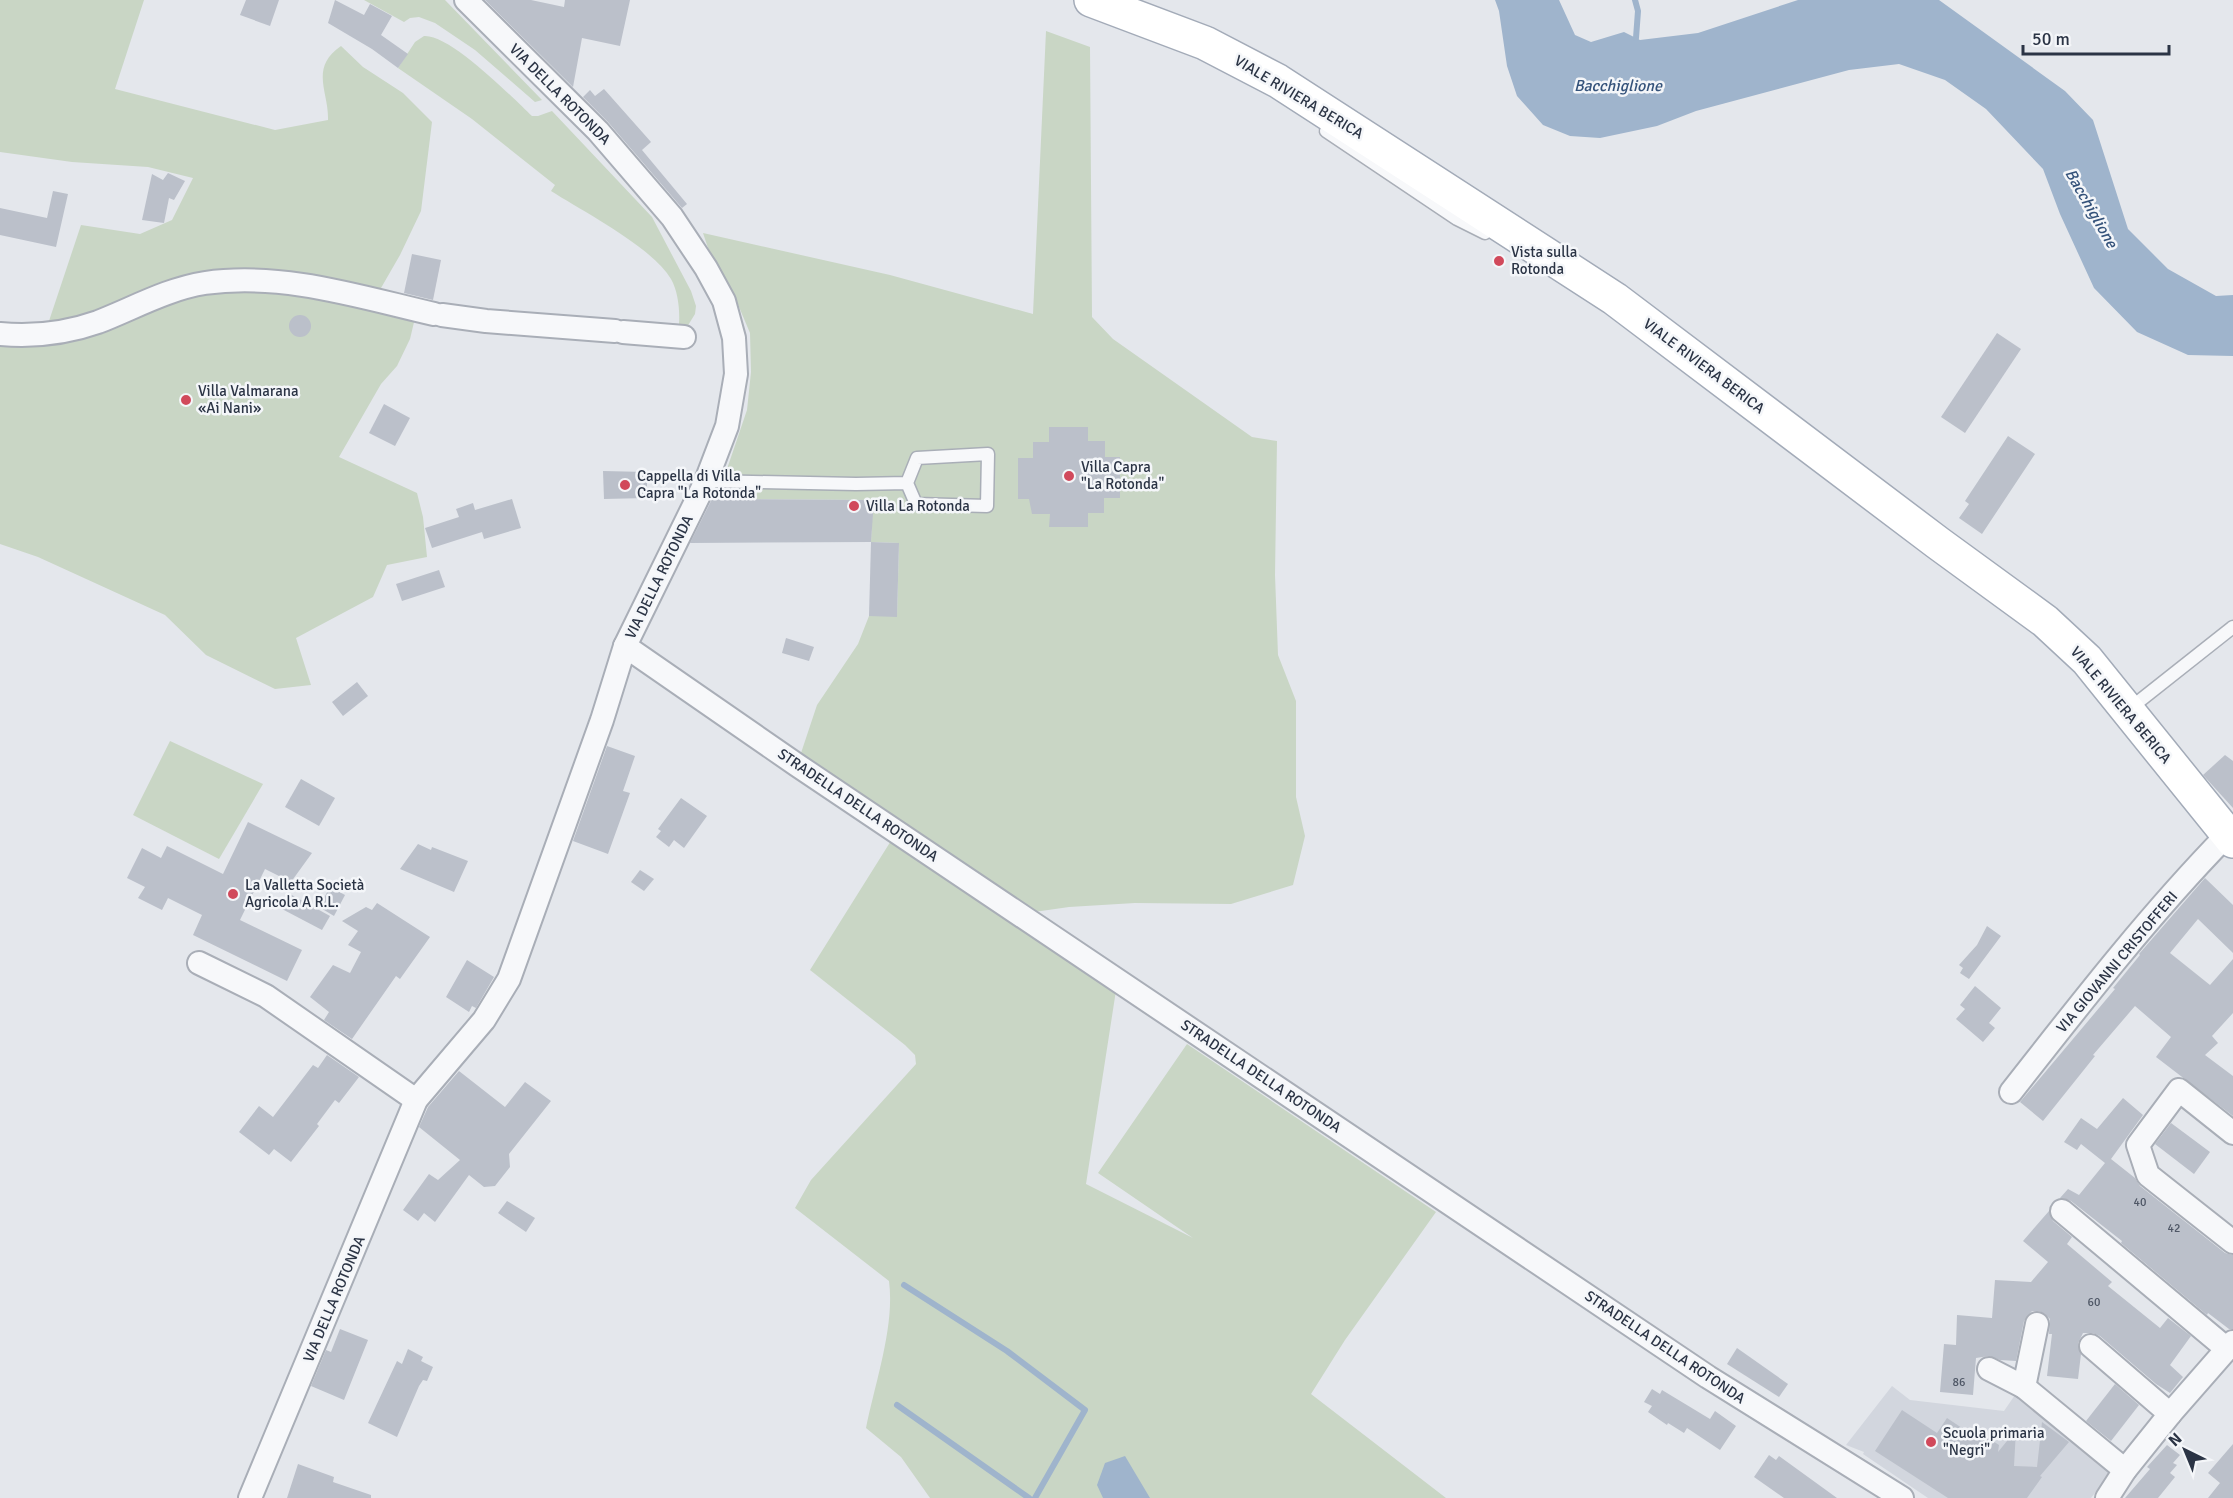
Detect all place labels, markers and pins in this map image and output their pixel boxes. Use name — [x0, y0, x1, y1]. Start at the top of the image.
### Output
place label: Vista sulla Rotonda — [1511, 243, 1577, 278]
marker: Vista sulla Rotonda — [1492, 254, 1506, 268]
place label: Villa Valmarana «Ai Nani» — [198, 382, 299, 417]
marker: Villa Valmarana «Ai Nani» — [179, 393, 193, 407]
place label: Villa Capra "La Rotonda" — [1081, 458, 1164, 493]
place label: Cappella di Villa Capra "La Rotonda" — [637, 467, 761, 502]
marker: Villa Capra "La Rotonda" — [1062, 469, 1076, 483]
marker: Cappella di Villa Capra "La Rotonda" — [618, 478, 632, 492]
place label: Villa La Rotonda — [866, 497, 970, 515]
marker: Villa La Rotonda — [847, 499, 861, 513]
place label: La Valletta Società Agricola A R.L. — [245, 876, 364, 911]
marker: La Valletta Società Agricola A R.L. — [226, 887, 240, 901]
place label: Scuola primaria "Negri" — [1943, 1424, 2045, 1459]
marker: Scuola primaria "Negri" — [1924, 1435, 1938, 1449]

